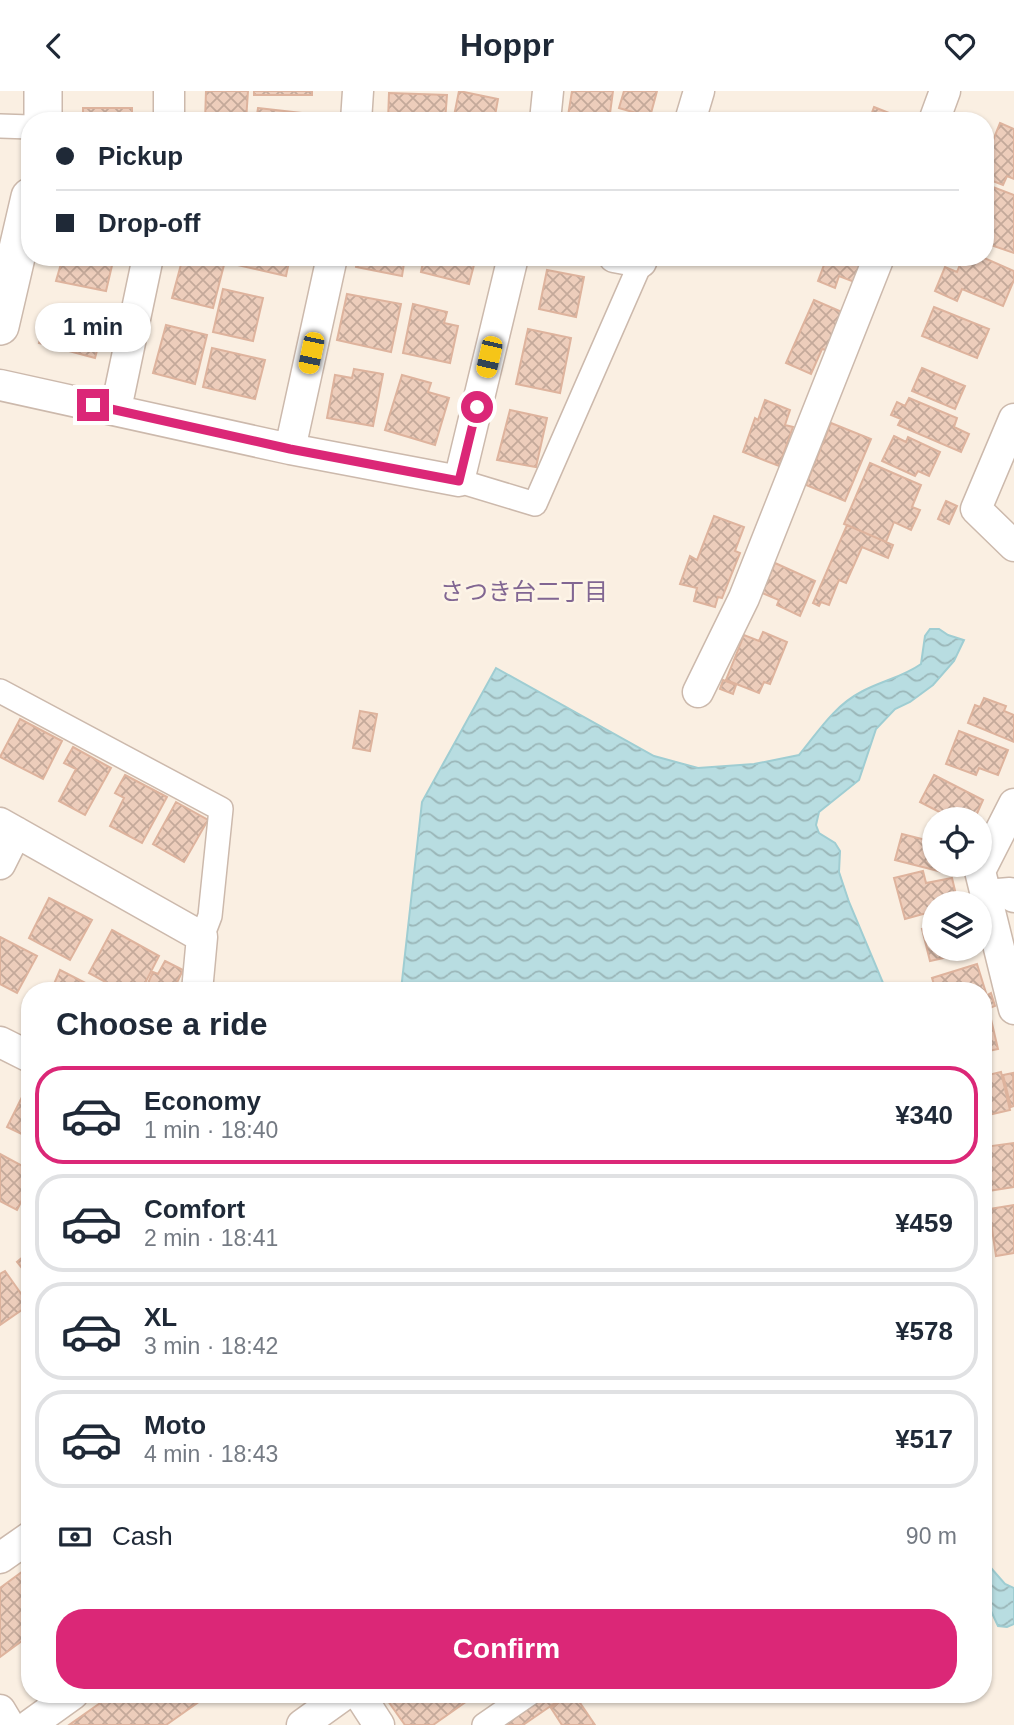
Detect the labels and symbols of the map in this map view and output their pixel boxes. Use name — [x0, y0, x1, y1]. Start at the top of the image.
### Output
callout: 1 min — [35, 303, 151, 353]
car — [297, 330, 326, 376]
car — [475, 334, 504, 380]
route end — [77, 389, 109, 421]
route start — [461, 391, 493, 423]
district label: さつき台二丁目 — [440, 578, 608, 605]

